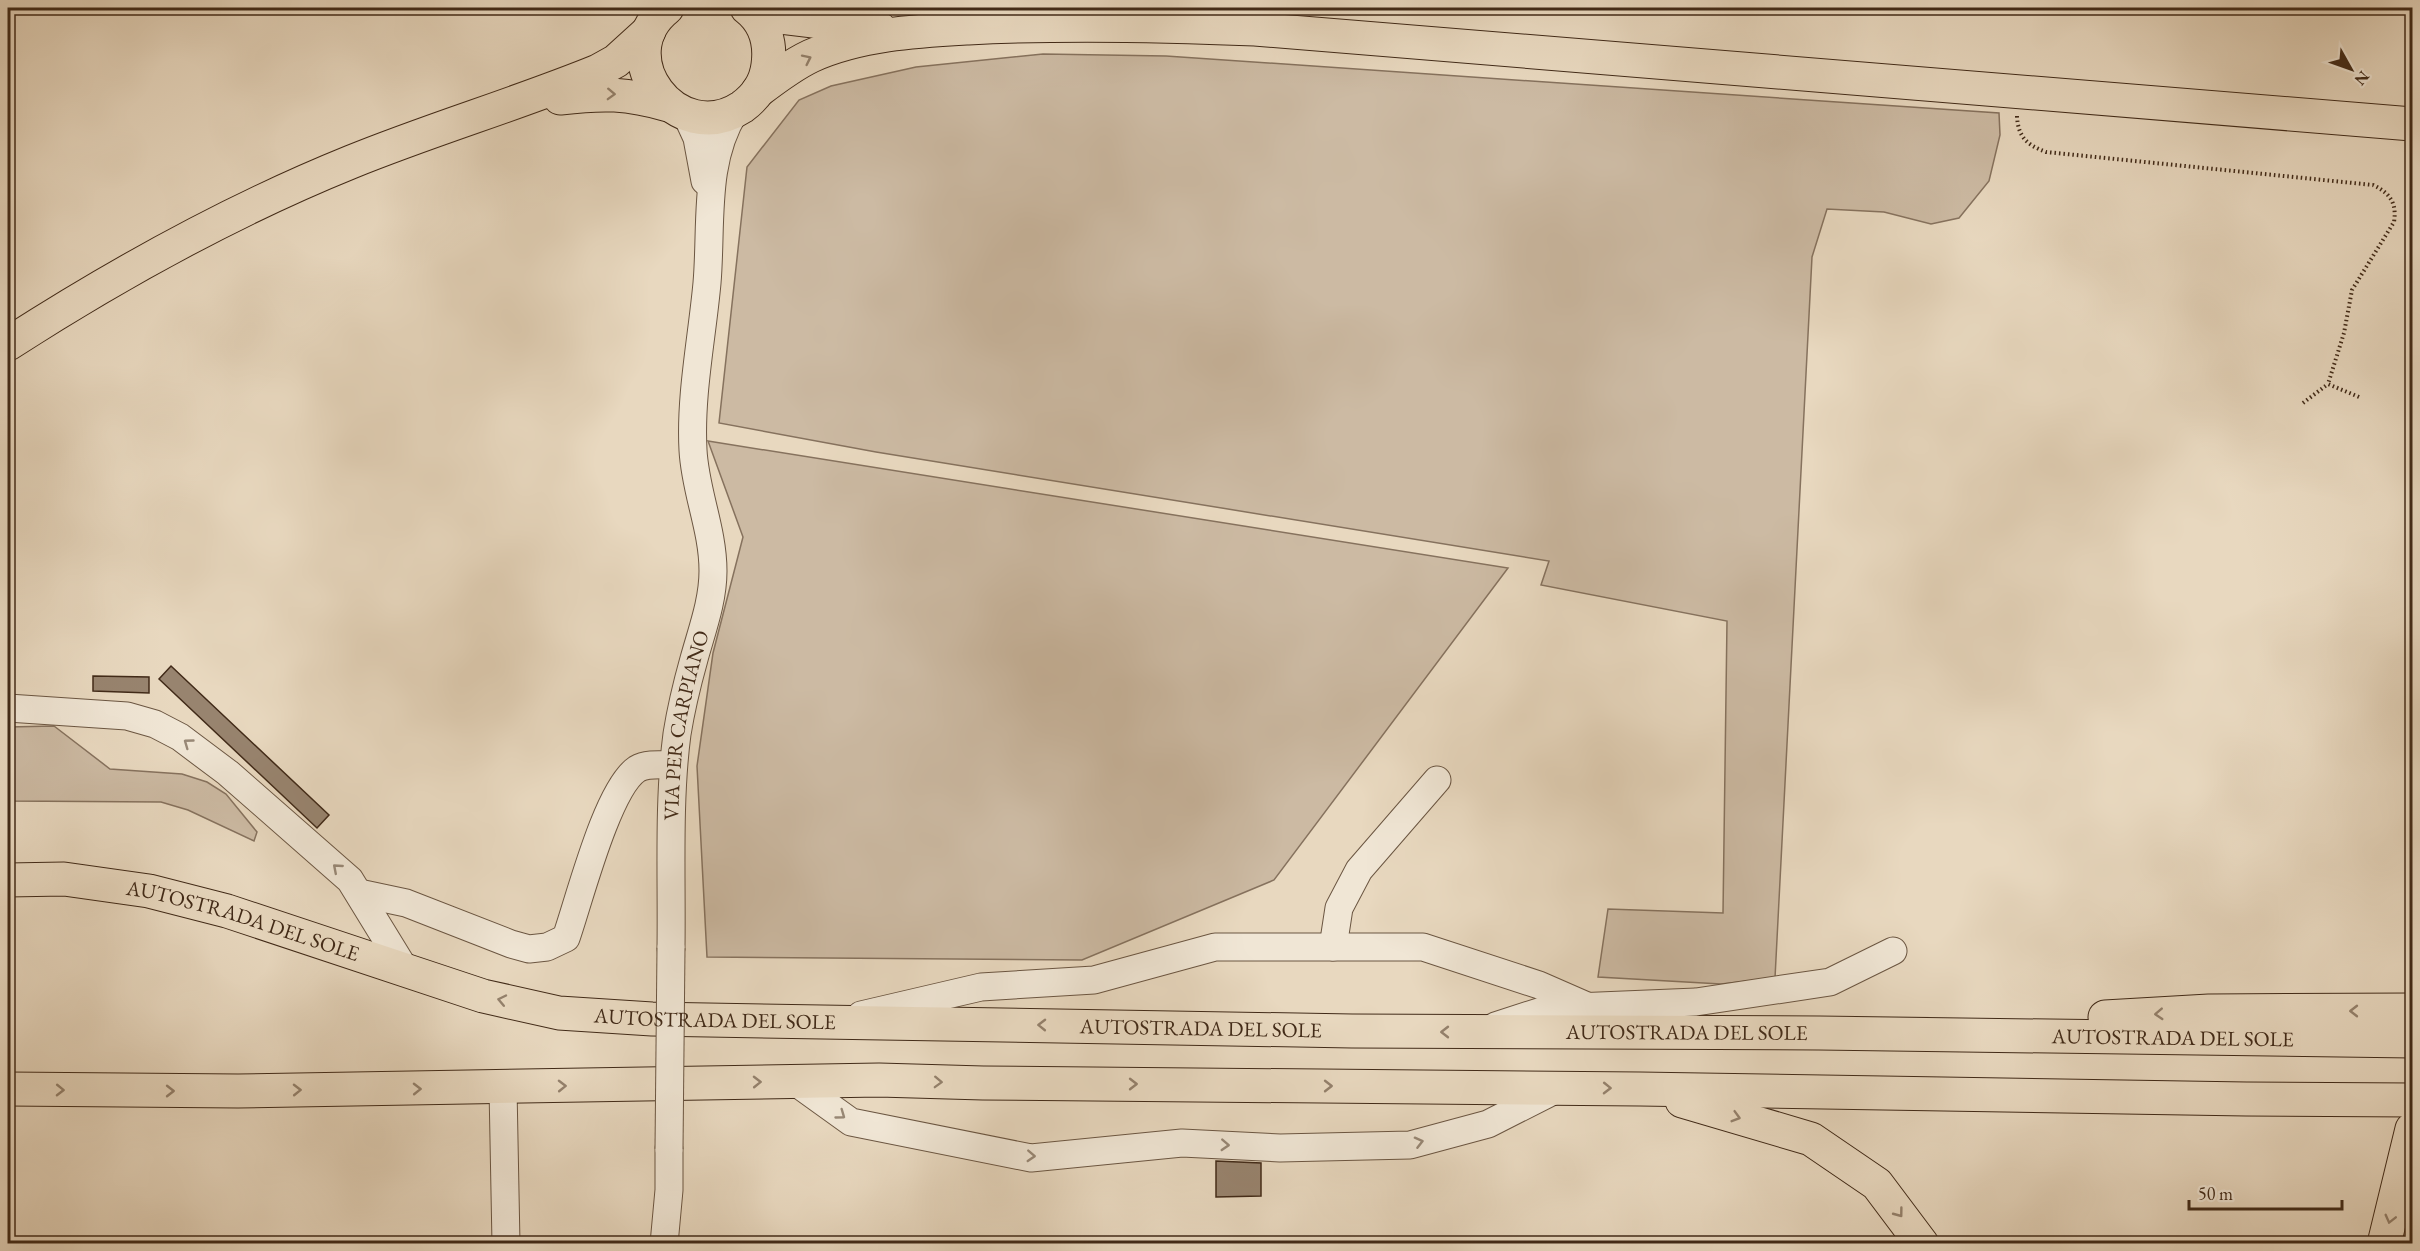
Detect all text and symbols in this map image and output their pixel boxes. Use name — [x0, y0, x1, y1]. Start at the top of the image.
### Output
north arrow — [2321, 39, 2381, 99]
one-way arrow — [800, 54, 811, 66]
text: N — [2350, 67, 2374, 90]
one-way arrow — [606, 87, 615, 100]
street label: VIA PER CARPIANO — [657, 627, 715, 821]
one-way arrow — [183, 739, 194, 750]
one-way arrow — [333, 864, 344, 875]
street label: AUTOSTRADA DEL SOLE — [124, 874, 363, 967]
one-way arrow — [497, 994, 507, 1007]
street label: AUTOSTRADA DEL SOLE — [592, 1001, 836, 1035]
one-way arrow — [2350, 1005, 2359, 1017]
one-way arrow — [2155, 1008, 2164, 1021]
street label: AUTOSTRADA DEL SOLE — [1079, 1012, 1322, 1043]
one-way arrow — [1037, 1018, 1046, 1031]
street label: AUTOSTRADA DEL SOLE — [1565, 1018, 1808, 1046]
street label: AUTOSTRADA DEL SOLE — [2050, 1022, 2294, 1052]
one-way arrow — [1441, 1025, 1450, 1038]
one-way arrow — [933, 1075, 942, 1088]
one-way arrow — [752, 1076, 761, 1088]
one-way arrow — [1128, 1078, 1137, 1090]
one-way arrow — [557, 1080, 566, 1093]
one-way arrow — [1323, 1080, 1332, 1092]
one-way arrow — [1602, 1082, 1611, 1094]
one-way arrow — [55, 1083, 64, 1096]
one-way arrow — [412, 1083, 421, 1095]
one-way arrow — [166, 1084, 175, 1097]
one-way arrow — [292, 1084, 301, 1097]
one-way arrow — [835, 1108, 846, 1119]
one-way arrow — [1730, 1110, 1741, 1122]
one-way arrow — [1414, 1137, 1424, 1150]
one-way arrow — [1220, 1139, 1229, 1152]
one-way arrow — [1026, 1150, 1035, 1163]
scale bar — [2189, 1173, 2342, 1211]
text: 50 m — [2198, 1182, 2233, 1205]
one-way arrow — [1892, 1207, 1903, 1218]
one-way arrow — [2385, 1214, 2398, 1224]

